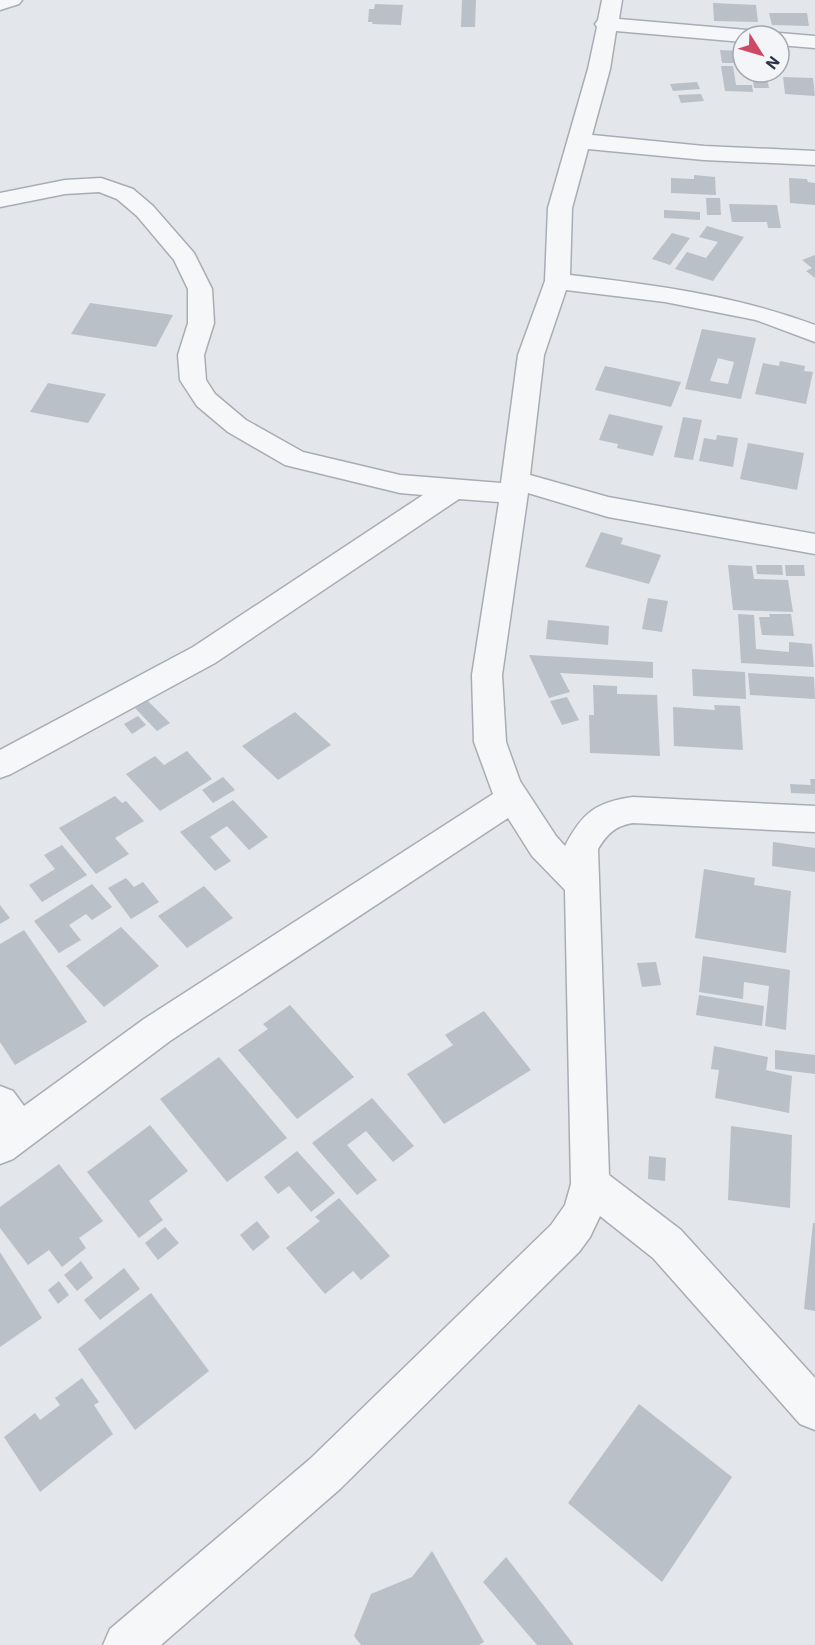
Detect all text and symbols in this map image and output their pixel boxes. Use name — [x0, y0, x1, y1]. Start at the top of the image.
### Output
north arrow — [731, 24, 791, 84]
text: N — [762, 52, 784, 74]

